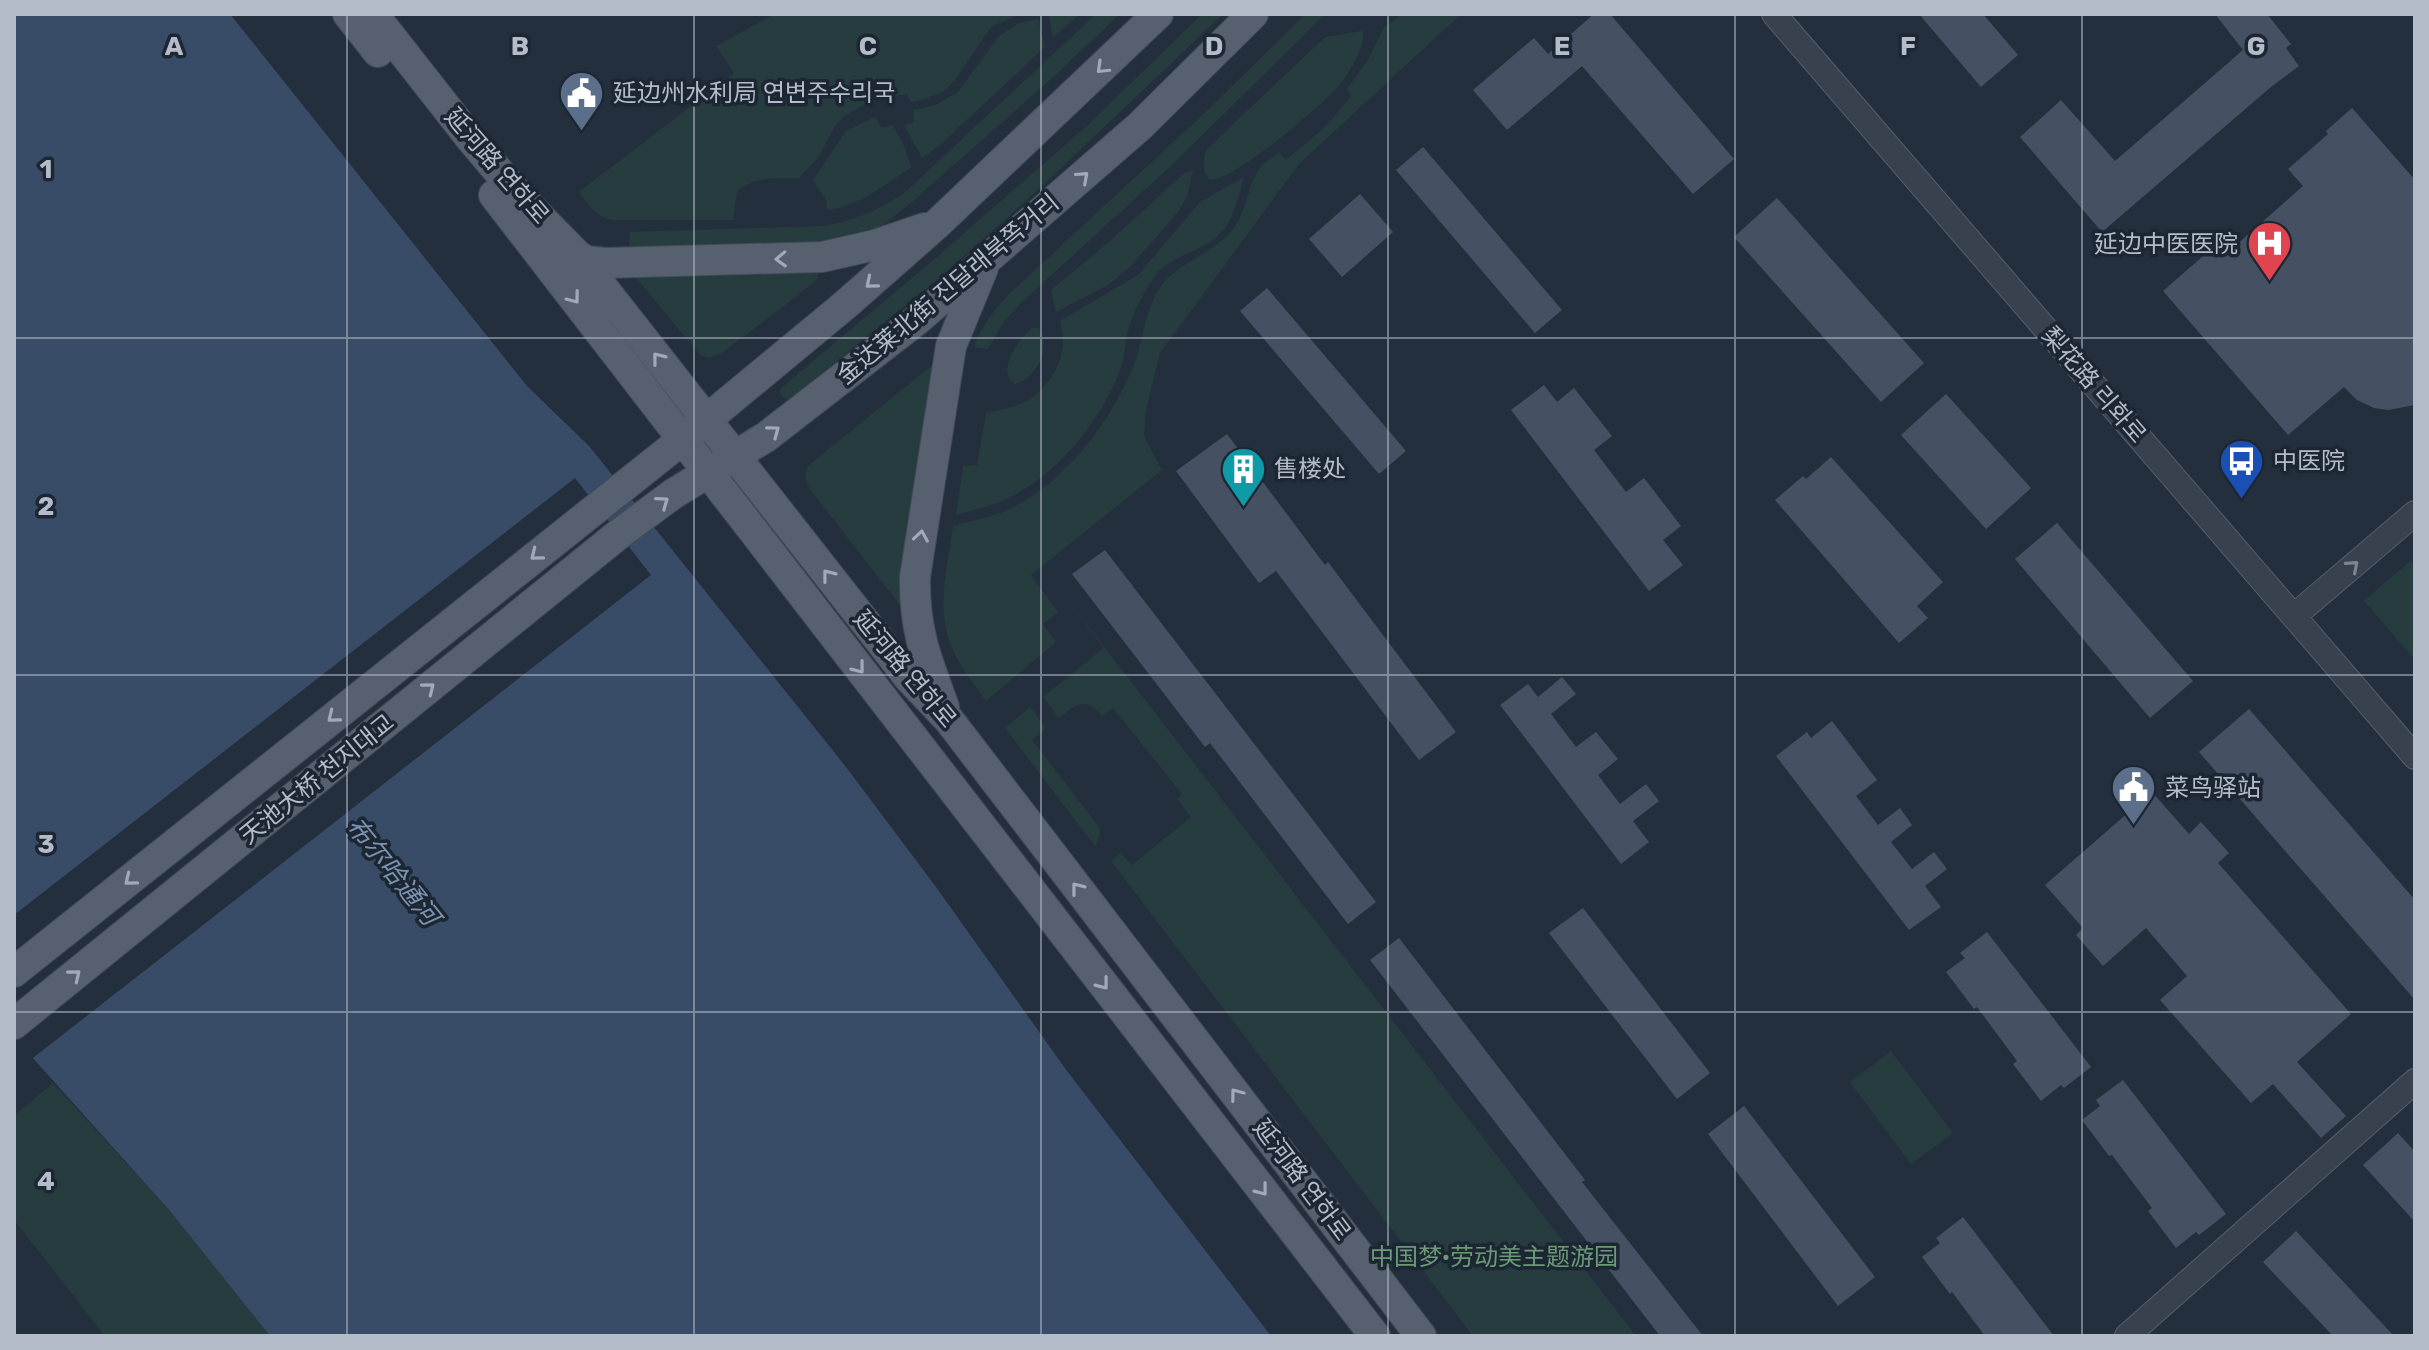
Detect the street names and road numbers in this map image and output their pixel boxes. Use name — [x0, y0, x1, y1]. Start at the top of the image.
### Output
street label: 延河路 연하로 — [439, 102, 555, 230]
street label: 金达莱北街 진달래북쪽거리 — [832, 188, 1064, 390]
street label: 梨花路 리화로 — [2036, 321, 2152, 449]
street label: 延河路 연하로 — [848, 605, 962, 733]
street label: 天池大桥 천지대교 — [234, 708, 400, 850]
street label: 延河路 연하로 — [1247, 1114, 1357, 1246]

